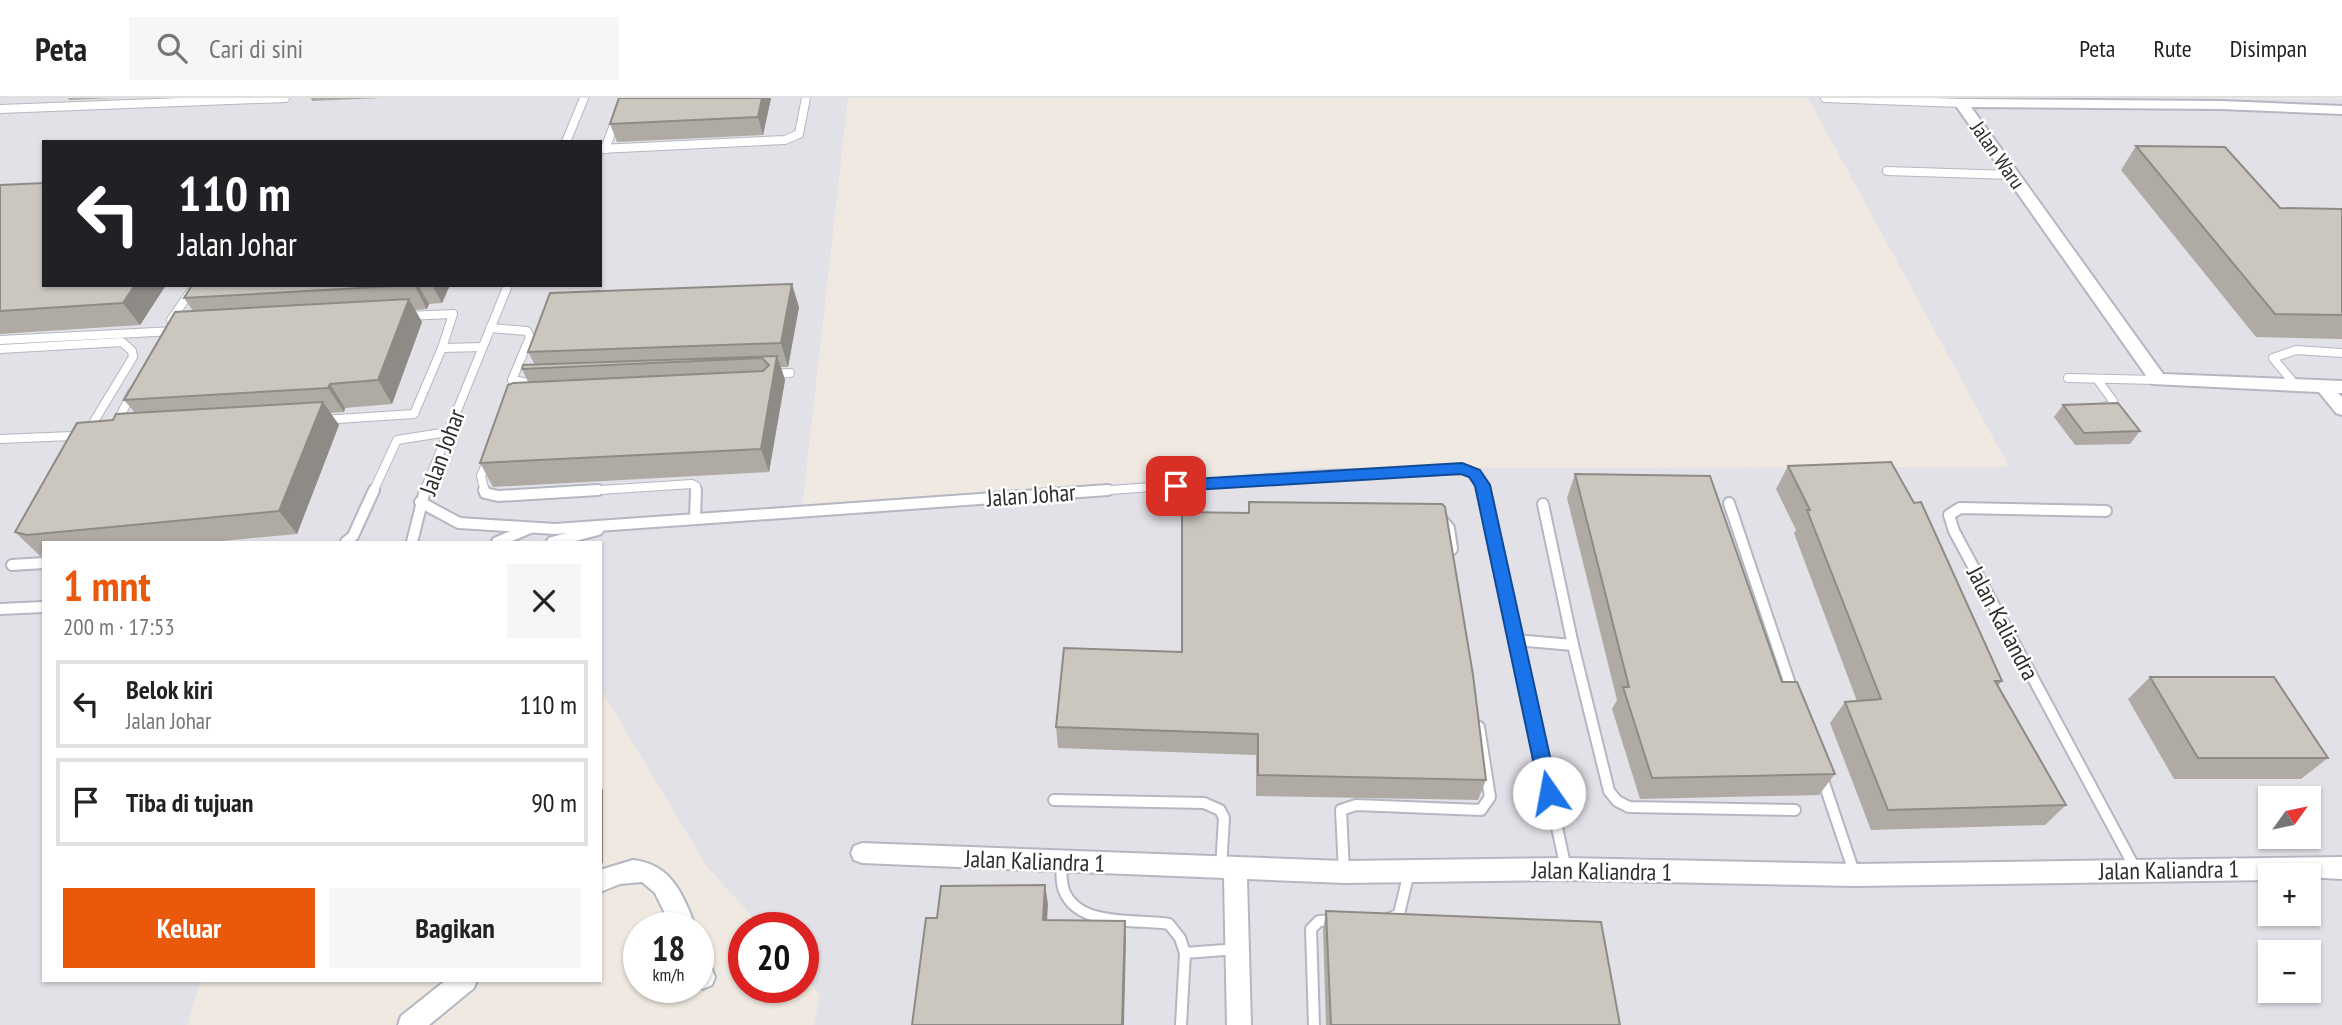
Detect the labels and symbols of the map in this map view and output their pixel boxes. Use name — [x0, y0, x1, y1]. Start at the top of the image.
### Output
street label: Jalan Waru — [1964, 115, 2031, 194]
street label: Jalan Johar — [412, 404, 472, 500]
pin — [1146, 456, 1206, 516]
street label: Jalan Johar — [984, 476, 1077, 514]
street label: Jalan Kaliandra — [1960, 560, 2046, 685]
position arrow — [1512, 756, 1586, 830]
north arrow — [2258, 786, 2320, 849]
street label: Jalan Kaliandra 1 — [963, 843, 1106, 879]
street label: Jalan Kaliandra 1 — [2097, 853, 2240, 887]
street label: Jalan Kaliandra 1 — [1530, 854, 1673, 888]
speed limit sign: 20 — [728, 912, 819, 1003]

